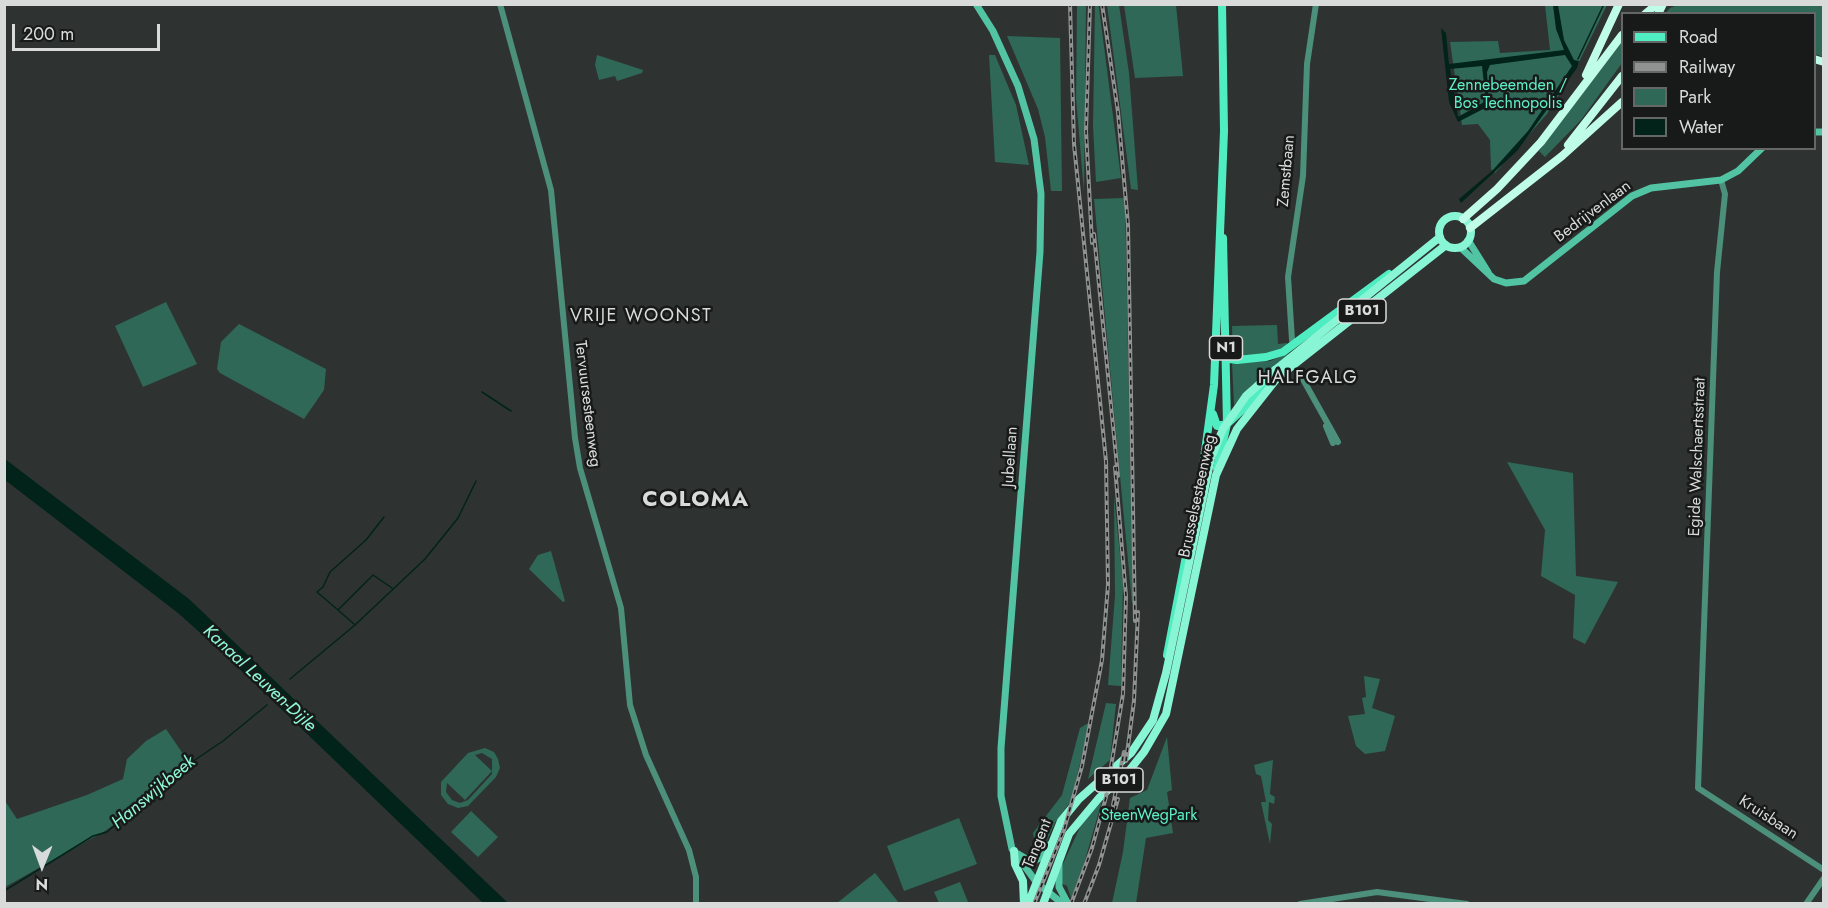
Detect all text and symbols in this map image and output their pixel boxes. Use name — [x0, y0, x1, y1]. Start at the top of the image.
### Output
scale bar — [15, 12, 164, 50]
legend — [1621, 12, 1816, 150]
text: 200 m — [23, 21, 74, 47]
text: Road — [1679, 24, 1718, 50]
text: Railway — [1679, 54, 1735, 80]
park label: Zennebeemden / Bos Technopolis — [1449, 76, 1567, 114]
text: Park — [1679, 84, 1711, 110]
text: Water — [1679, 114, 1723, 140]
street label: Zemstbaan — [1274, 134, 1300, 208]
street label: Bedrijvenlaan — [1551, 177, 1635, 247]
road number: B101 — [1338, 299, 1386, 323]
district label: VRIJE WOONST — [570, 306, 712, 328]
road number: N1 — [1210, 336, 1242, 360]
street label: Tervuursesteenweg — [570, 340, 604, 468]
district label: HALFGALG — [1258, 368, 1358, 390]
street label: Egide Walschaertsstraat — [1686, 377, 1710, 537]
street label: Jubellaan — [999, 426, 1023, 488]
street label: Brusselsesteenweg — [1176, 433, 1220, 559]
district label: COLOMA — [642, 488, 750, 514]
water label: Kanaal Leuven-Dijle — [198, 621, 320, 737]
water label: Hanswijkbeek — [108, 752, 200, 834]
road number: B101 — [1095, 768, 1143, 792]
street label: Kruisbaan — [1735, 792, 1801, 844]
park label: SteenWegPark — [1101, 806, 1197, 826]
street label: Tangent — [1019, 817, 1057, 871]
north arrow — [12, 836, 72, 896]
text: N — [35, 873, 48, 896]

